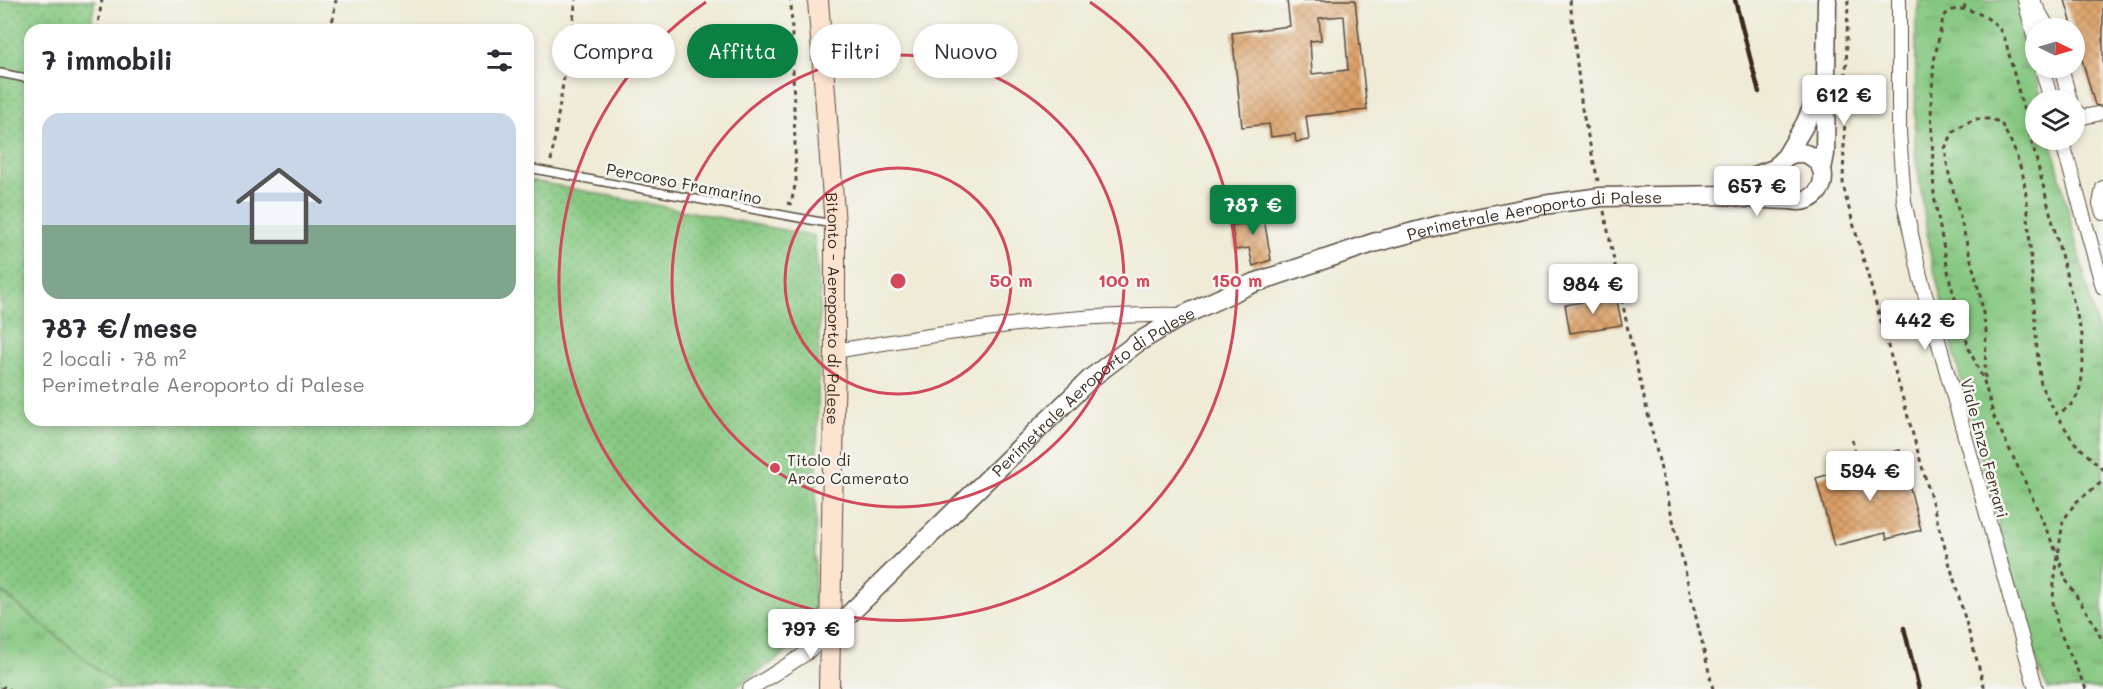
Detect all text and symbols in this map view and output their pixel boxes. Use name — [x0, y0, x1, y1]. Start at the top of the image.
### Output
north arrow — [2025, 18, 2085, 78]
map controls — [2025, 18, 2085, 150]
chip: Compra — [552, 24, 675, 78]
chip: Affitta — [687, 24, 798, 78]
chip: Filtri — [810, 24, 901, 78]
chip: Nuovo — [913, 24, 1018, 78]
text: 7 immobili — [42, 43, 173, 77]
icon: filters — [483, 44, 516, 77]
pin: 612 € — [1802, 75, 1886, 126]
text: 612 € — [1816, 81, 1872, 107]
button: layers — [2025, 90, 2085, 150]
icon: home — [225, 152, 333, 260]
street label: Percorso Framarino — [604, 158, 764, 208]
pin: 657 € — [1715, 166, 1799, 217]
text: 657 € — [1728, 172, 1786, 198]
pin: 787 € — [1211, 185, 1295, 236]
street label: Perimetrale Aeroporto di Palese — [1404, 186, 1662, 244]
street label: Bitonto - Aeroporto di Palese — [822, 191, 846, 425]
text: 787 € — [1224, 191, 1282, 217]
pin: 984 € — [1551, 264, 1635, 315]
text: 50 m — [990, 268, 1032, 292]
text: 100 m — [1098, 268, 1150, 292]
text: 150 m — [1212, 268, 1262, 292]
text: 984 € — [1563, 270, 1623, 296]
centre of rings — [888, 271, 908, 291]
pin: 442 € — [1883, 300, 1967, 351]
street label: Perimetrale Aeroporto di Palese — [987, 301, 1198, 480]
text: 442 € — [1895, 306, 1955, 332]
text: 787 €/mese — [42, 311, 197, 345]
text: 2 locali · 78 m² — [42, 345, 186, 371]
text: Perimetrale Aeroporto di Palese — [42, 371, 365, 397]
street label: Viale Enzo Ferrari — [1956, 376, 2014, 520]
place label: Titolo di Arco Camerato — [787, 449, 909, 488]
pin: 594 € — [1828, 451, 1912, 502]
text: 594 € — [1840, 457, 1900, 483]
marker: Titolo di Arco Camerato — [768, 461, 782, 475]
pin: 797 € — [769, 609, 853, 660]
text: 797 € — [782, 615, 840, 641]

